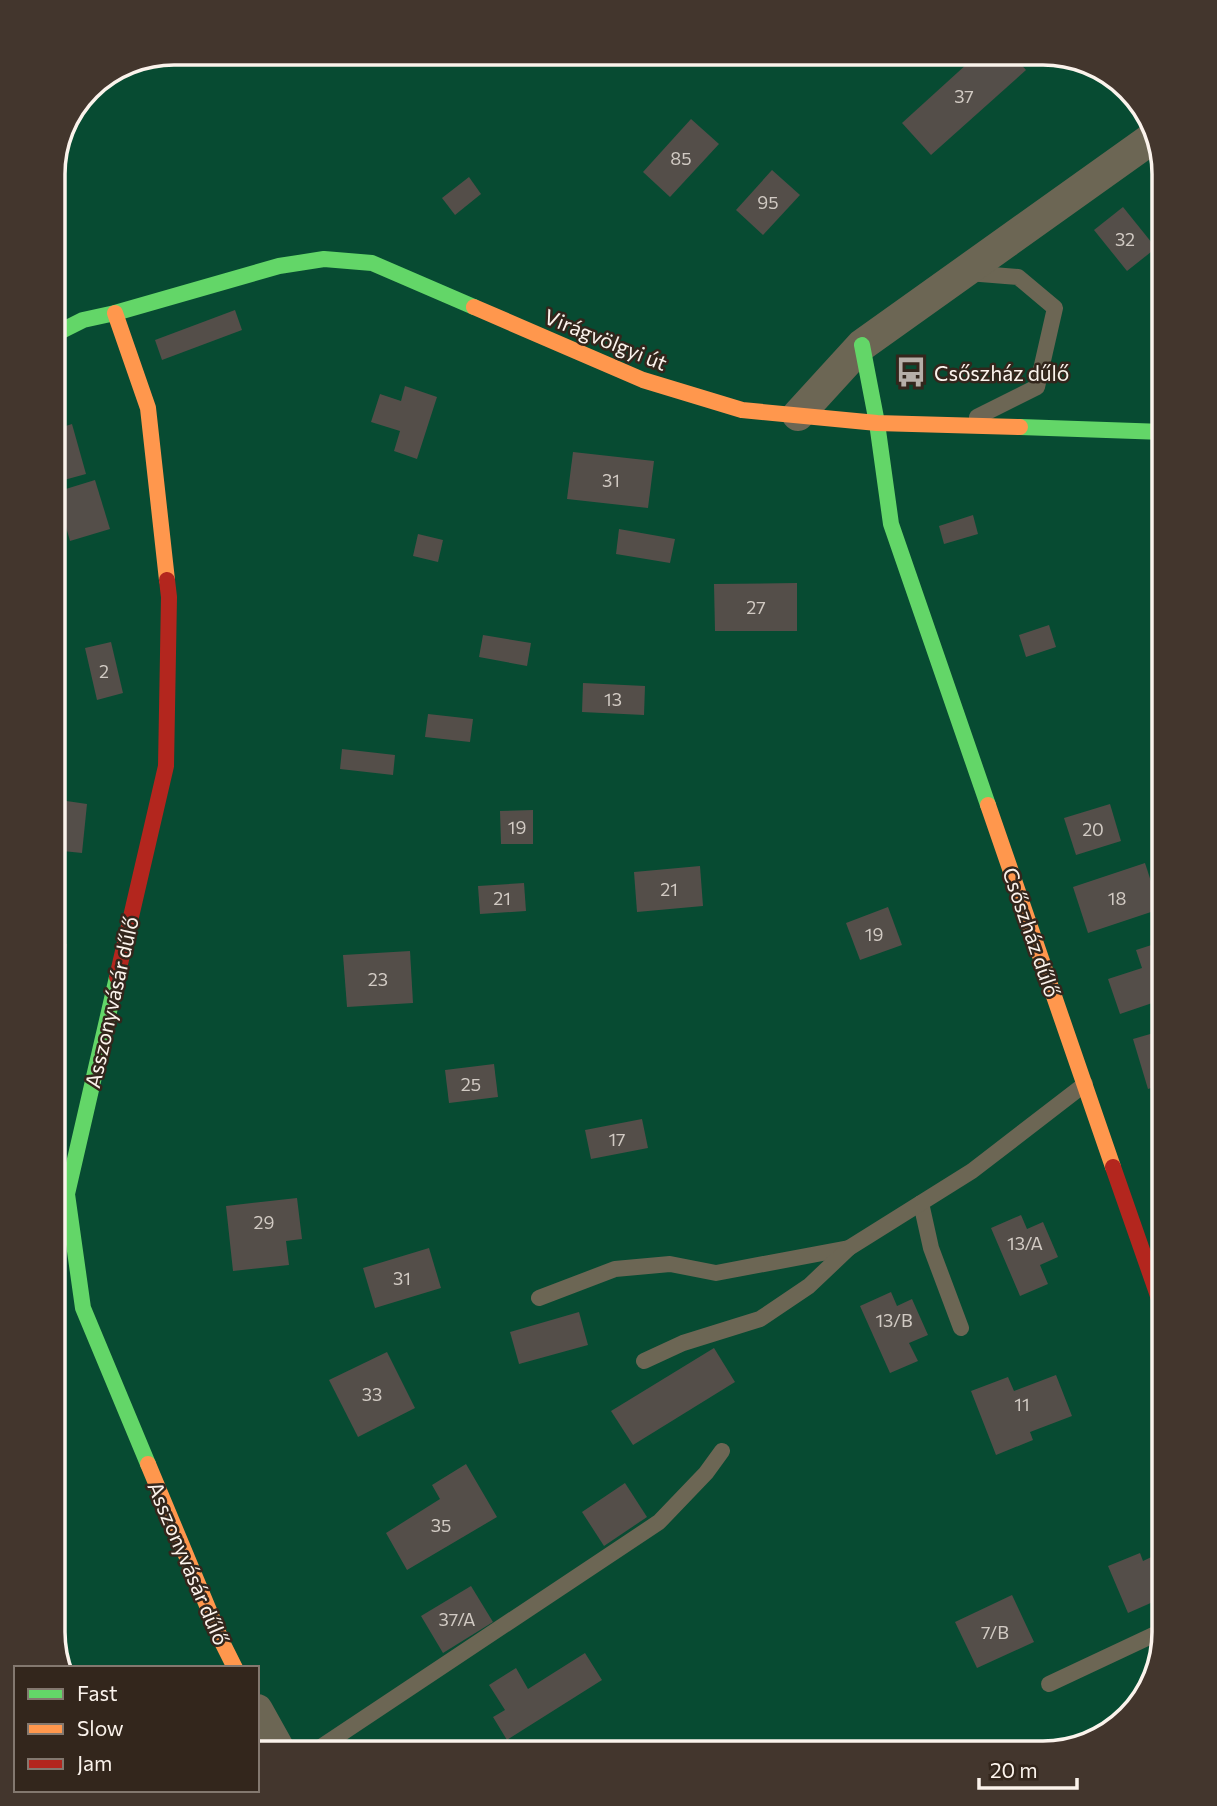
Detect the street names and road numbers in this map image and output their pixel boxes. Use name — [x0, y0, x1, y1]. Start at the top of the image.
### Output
street label: Virágvölgyi út — [541, 303, 671, 375]
street label: Csőszház dűlő — [998, 864, 1066, 1000]
street label: Asszonyvásár dűlő — [79, 914, 143, 1090]
street label: Asszonyvásár dűlő — [143, 1477, 235, 1649]

